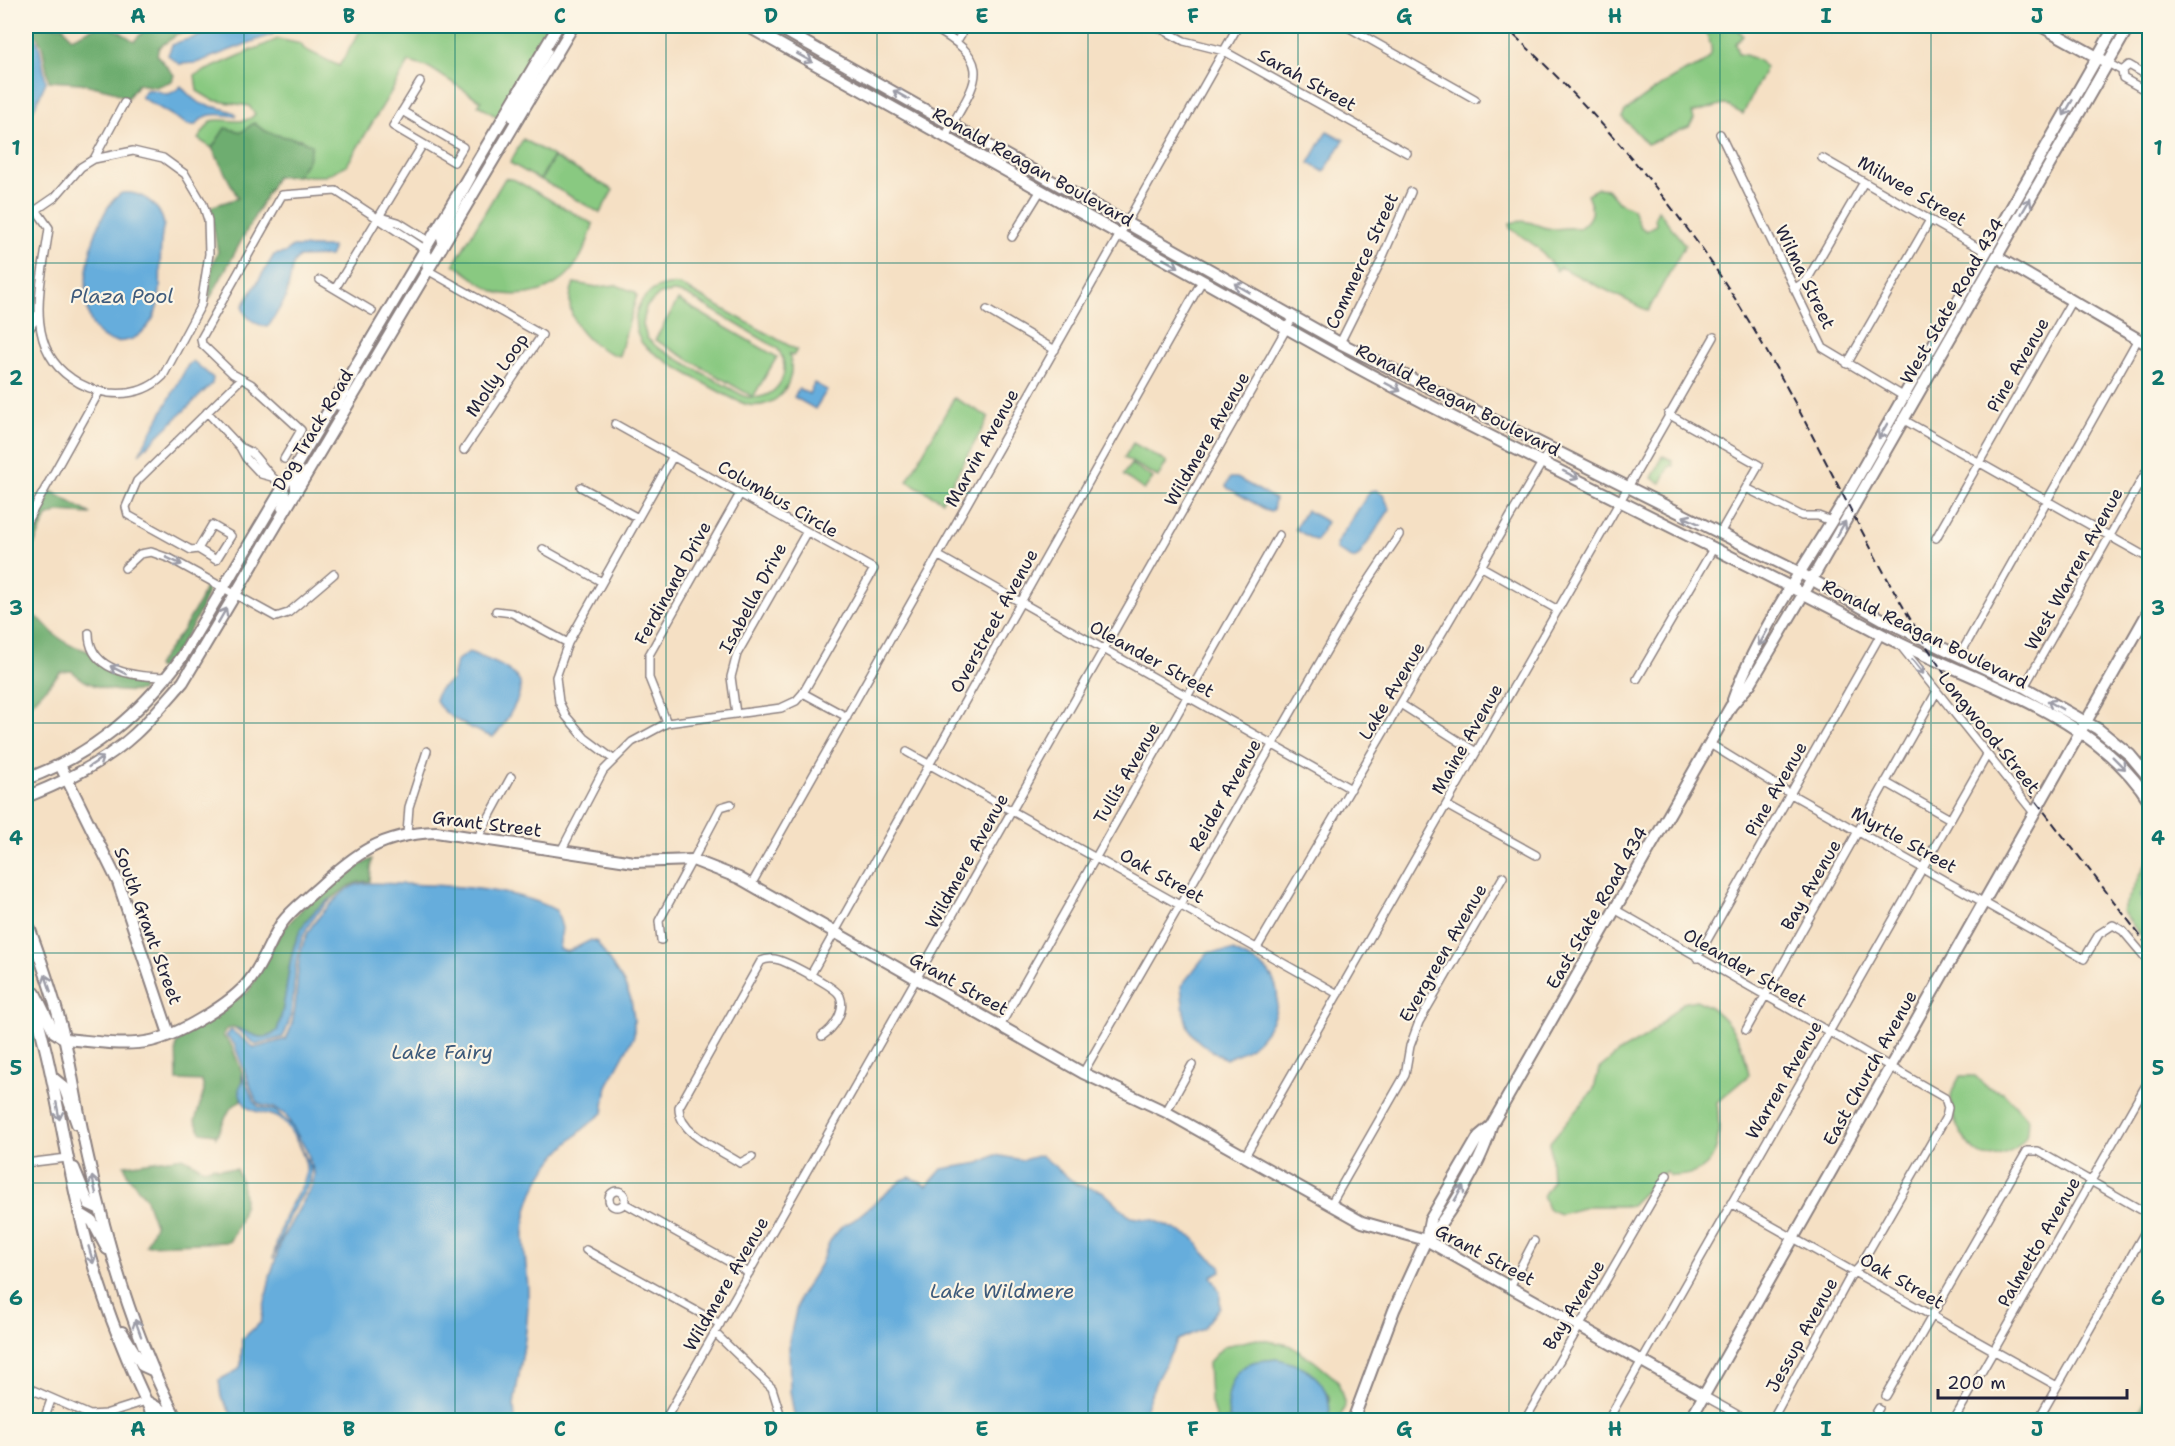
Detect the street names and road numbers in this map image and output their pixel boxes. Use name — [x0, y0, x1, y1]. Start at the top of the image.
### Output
street label: Sarah Street — [1253, 43, 1361, 117]
street label: Ronald Reagan Boulevard — [928, 102, 1138, 232]
street label: Milwee Street — [1853, 150, 1971, 232]
street label: Commerce Street — [1320, 189, 1404, 333]
street label: West State Road 434 — [1895, 213, 2009, 389]
street label: Wilma Street — [1769, 221, 1841, 333]
street label: Pine Avenue — [1981, 313, 2055, 417]
street label: Molly Loop — [460, 328, 534, 422]
street label: Ronald Reagan Boulevard — [1352, 338, 1564, 462]
street label: Dog Track Road — [267, 365, 359, 495]
street label: Wildmere Avenue — [1159, 368, 1255, 510]
street label: Marvin Avenue — [940, 385, 1024, 511]
street label: Columbus Circle — [713, 455, 843, 543]
street label: West Warren Avenue — [2019, 483, 2129, 655]
street label: Ferdinand Drive — [629, 517, 717, 649]
street label: Isabella Drive — [714, 538, 792, 658]
street label: Overstreet Avenue — [944, 545, 1044, 697]
street label: Ronald Reagan Boulevard — [1818, 574, 2032, 694]
street label: Oleander Street — [1085, 615, 1219, 703]
street label: Lake Avenue — [1353, 638, 1431, 744]
street label: Longwood Street — [1933, 667, 2046, 799]
street label: Maine Avenue — [1426, 679, 1508, 799]
street label: Tullis Avenue — [1088, 718, 1166, 828]
street label: Reider Avenue — [1183, 734, 1267, 856]
street label: Pine Avenue — [1739, 737, 1813, 841]
street label: Wildmere Avenue — [920, 789, 1014, 933]
street label: Myrtle Street — [1847, 801, 1961, 879]
street label: Grant Street — [431, 805, 543, 843]
street label: East State Road 434 — [1541, 822, 1653, 994]
street label: Bay Avenue — [1775, 835, 1847, 935]
street label: Oak Street — [1115, 843, 1209, 909]
street label: South Grant Street — [108, 844, 188, 1008]
street label: Evergreen Avenue — [1394, 879, 1492, 1027]
street label: Oleander Street — [1679, 923, 1811, 1013]
street label: Grant Street — [905, 947, 1013, 1021]
street label: East Church Avenue — [1817, 986, 1923, 1150]
street label: Warren Avenue — [1740, 1016, 1828, 1144]
street label: Palmetto Avenue — [1992, 1172, 2086, 1312]
street label: Wildmere Avenue — [678, 1213, 774, 1355]
street label: Grant Street — [1431, 1219, 1539, 1291]
street label: Oak Street — [1856, 1247, 1949, 1315]
street label: Bay Avenue — [1538, 1255, 1610, 1355]
street label: Jessup Avenue — [1761, 1273, 1843, 1397]

